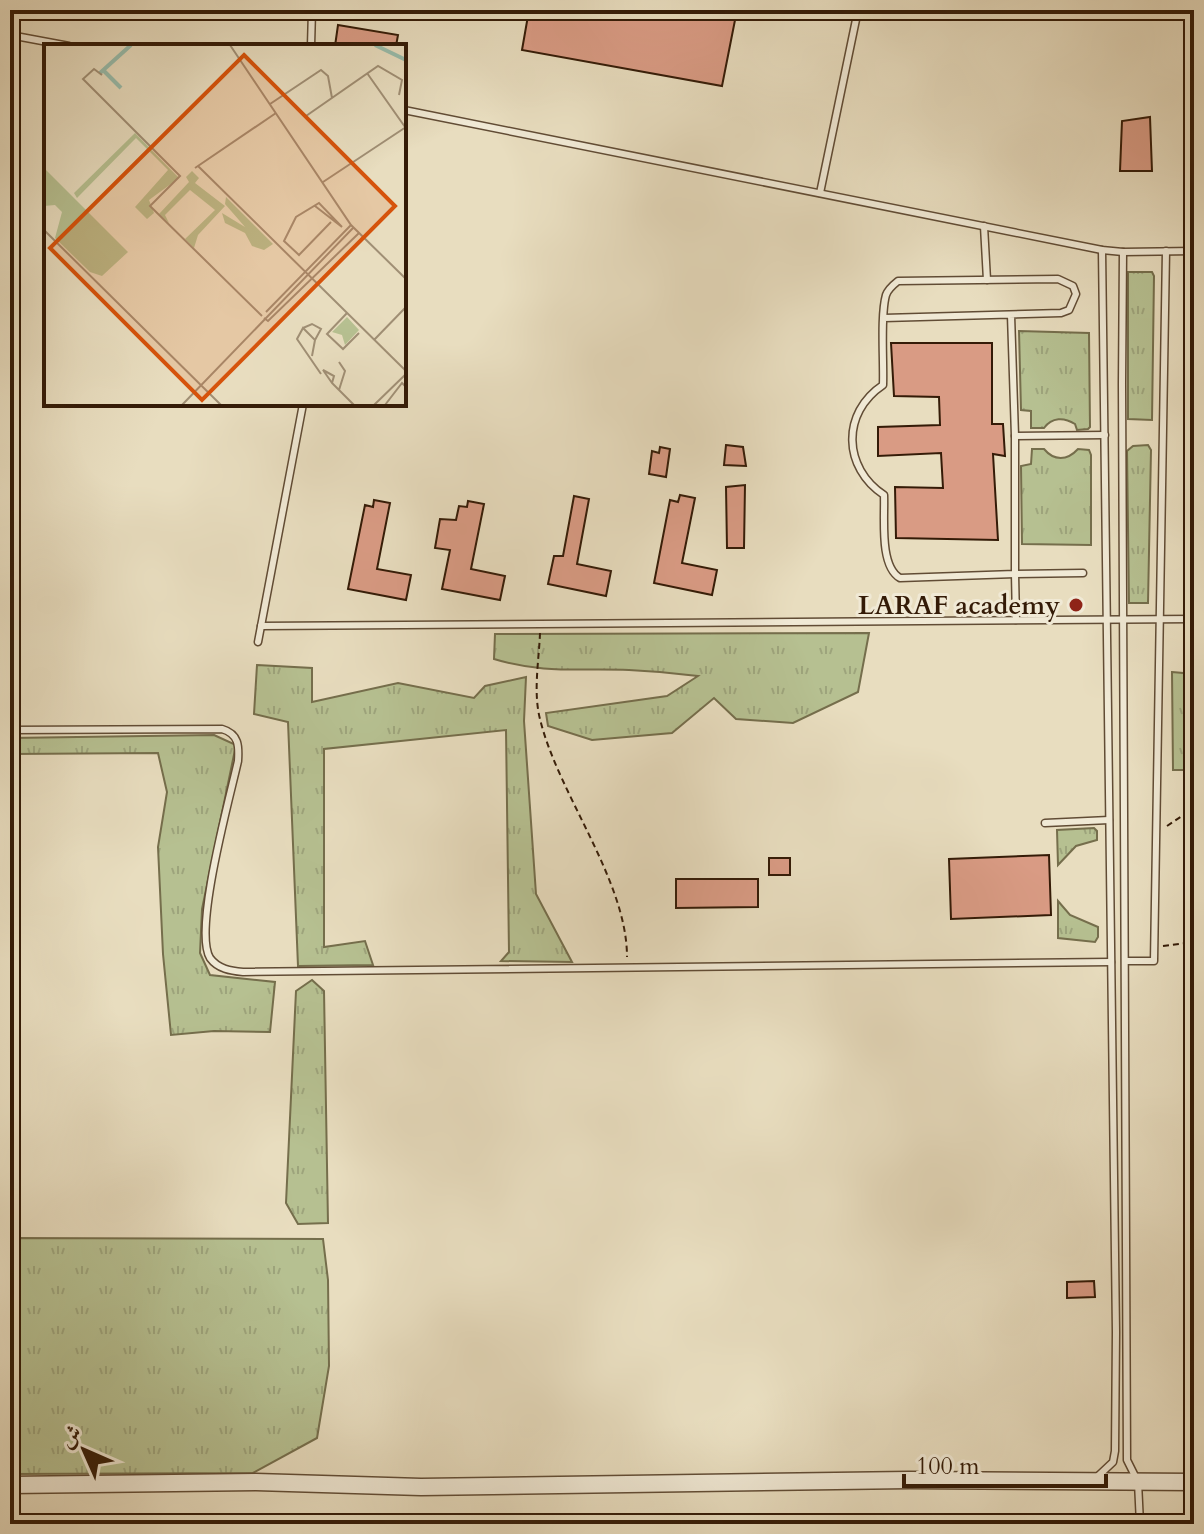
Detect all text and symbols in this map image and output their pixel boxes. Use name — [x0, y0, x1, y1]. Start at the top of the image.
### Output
inset map — [44, 44, 406, 406]
place label: LARAF academy — [858, 588, 1060, 623]
marker: LARAF academy — [1067, 596, 1085, 614]
north arrow — [44, 1410, 124, 1490]
text: ش — [52, 1418, 89, 1455]
scale bar — [904, 1438, 1106, 1488]
text: 100 m — [916, 1450, 980, 1483]

